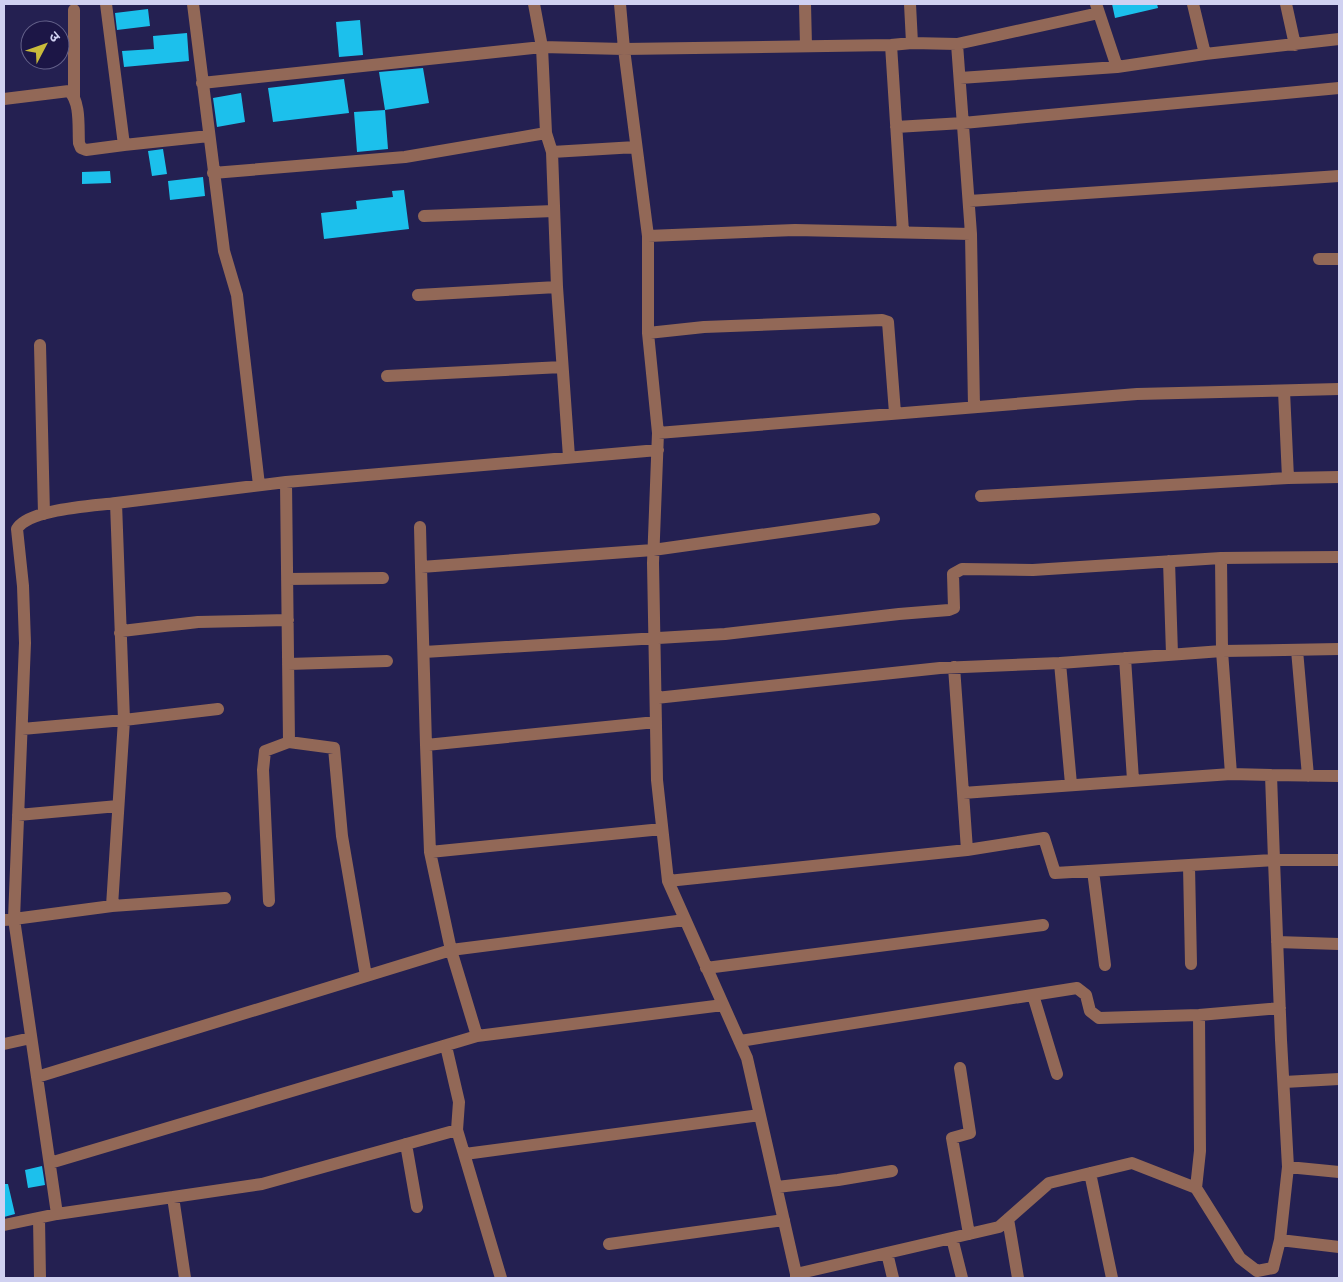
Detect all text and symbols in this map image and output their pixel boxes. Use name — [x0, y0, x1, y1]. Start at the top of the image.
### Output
north arrow — [20, 20, 70, 70]
text: उ — [46, 28, 64, 45]

